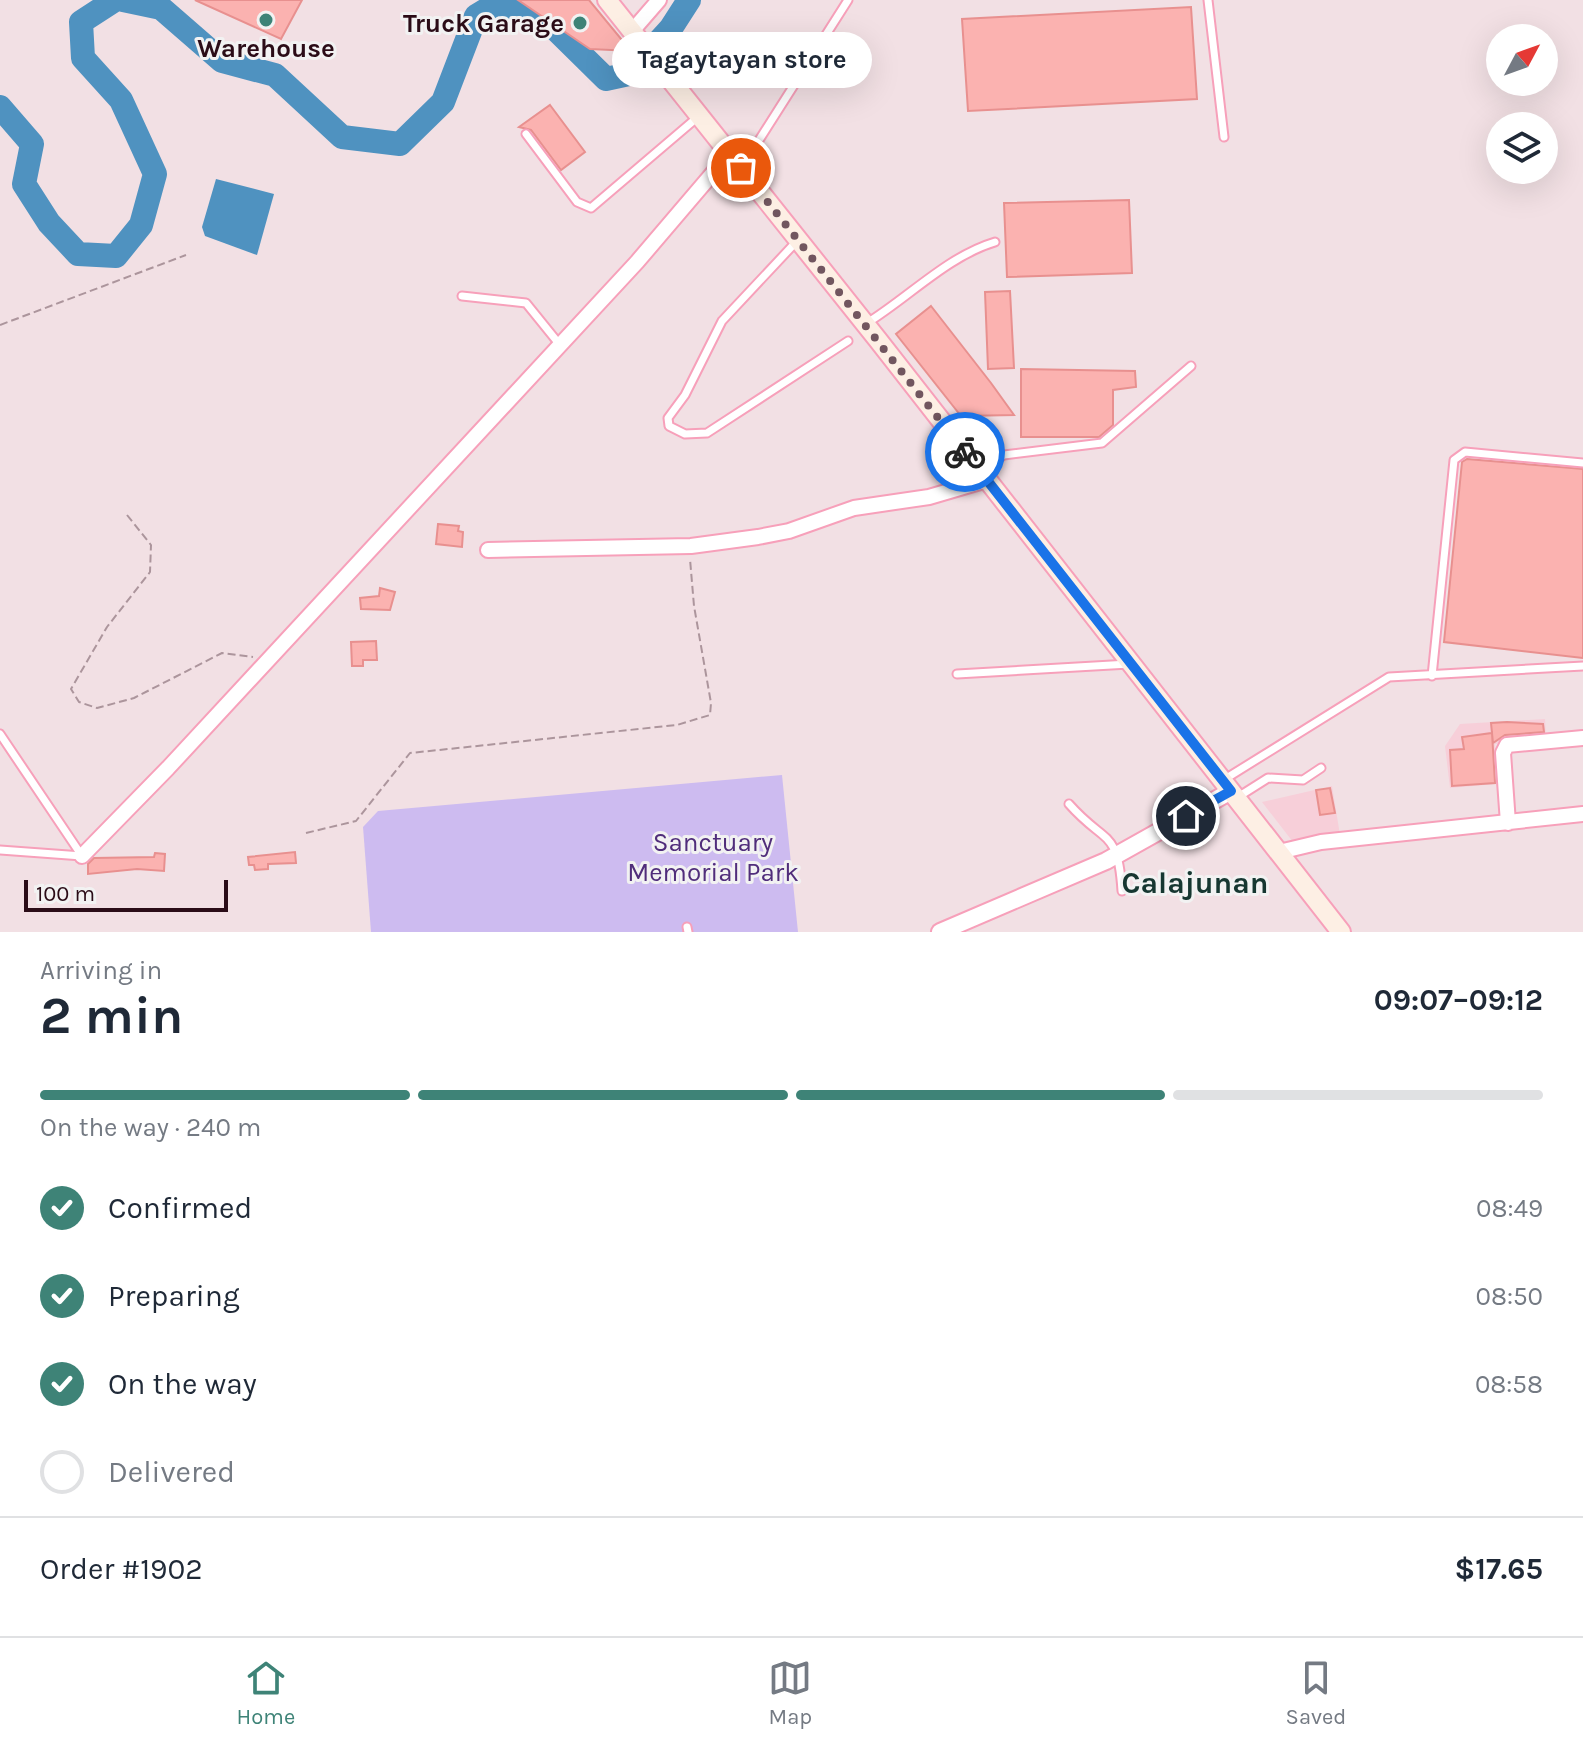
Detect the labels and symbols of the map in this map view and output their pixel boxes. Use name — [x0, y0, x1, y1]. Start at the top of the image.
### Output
place label: Truck Garage — [403, 8, 564, 39]
marker: Warehouse — [257, 11, 275, 29]
marker: Truck Garage — [571, 14, 589, 32]
north arrow — [1486, 24, 1558, 96]
callout: Tagaytayan store — [611, 32, 871, 88]
place label: Warehouse — [197, 33, 335, 64]
pin — [707, 134, 775, 202]
courier — [925, 412, 1005, 492]
pin — [1152, 782, 1220, 850]
park label: Sanctuary Memorial Park — [627, 827, 799, 888]
district label: Calajunan — [1121, 865, 1269, 901]
scale bar — [24, 876, 228, 912]

